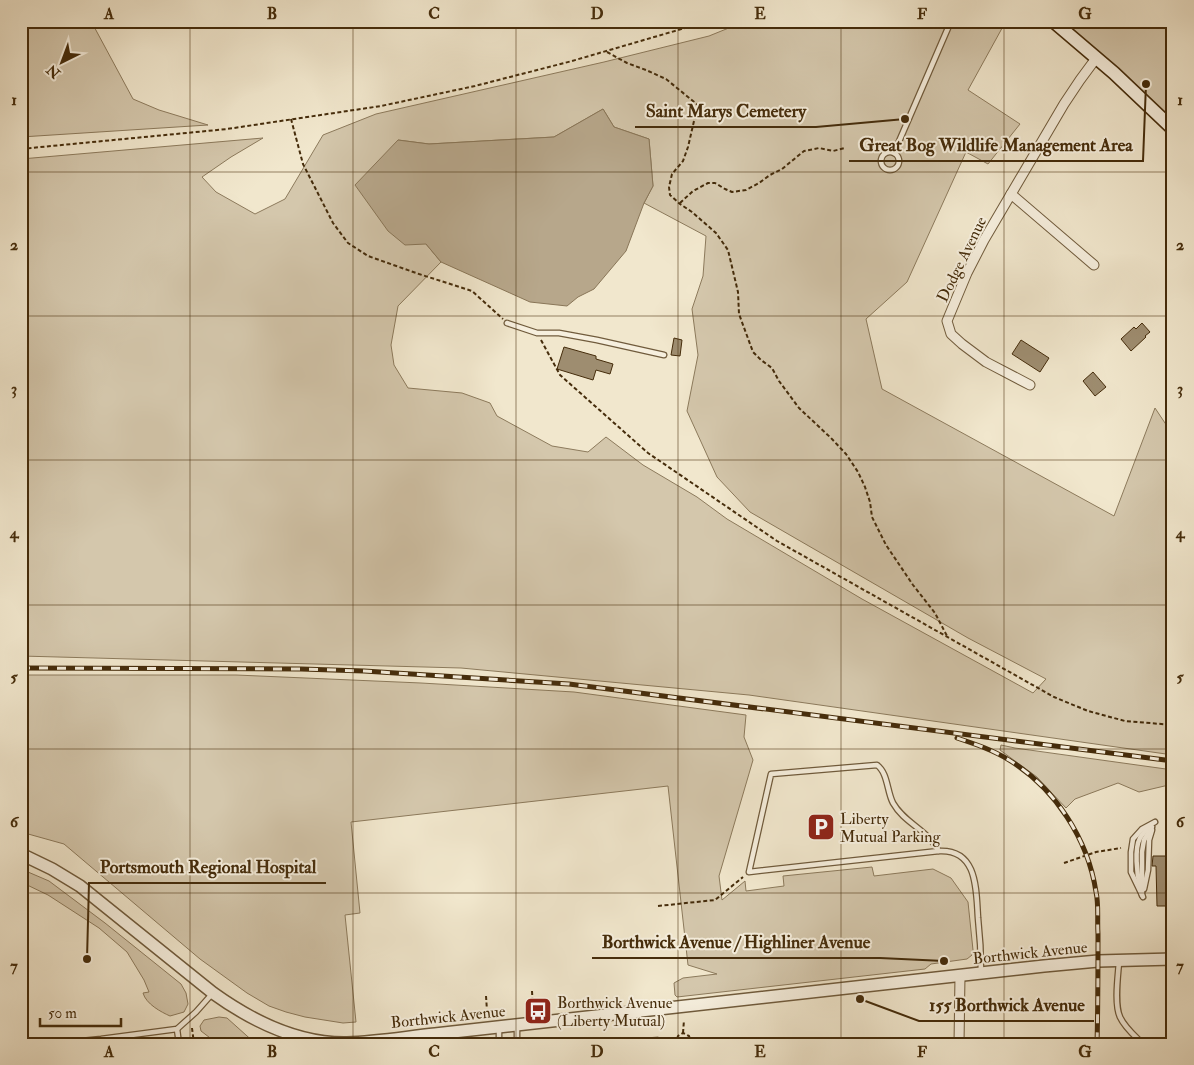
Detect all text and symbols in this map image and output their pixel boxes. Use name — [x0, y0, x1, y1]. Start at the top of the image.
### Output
text: A — [103, 4, 115, 24]
text: B — [267, 4, 277, 24]
text: C — [428, 4, 440, 24]
text: D — [590, 4, 604, 24]
text: E — [754, 4, 766, 24]
text: F — [917, 4, 927, 24]
text: G — [1078, 4, 1092, 24]
north arrow — [38, 38, 88, 88]
text: N — [43, 60, 65, 82]
text: 1 — [11, 90, 17, 110]
text: 1 — [1177, 90, 1183, 110]
callout: Saint Marys Cemetery — [635, 94, 816, 127]
text: Saint Marys Cemetery — [646, 100, 807, 123]
callout: Great Bog Wildlife Management Area — [849, 128, 1143, 161]
text: Great Bog Wildlife Management Area — [859, 134, 1133, 157]
street label: Dodge Avenue — [933, 213, 991, 306]
text: 2 — [10, 235, 18, 255]
text: 2 — [1176, 235, 1184, 255]
text: 3 — [11, 379, 17, 399]
text: 3 — [1177, 379, 1183, 399]
text: 4 — [9, 523, 20, 543]
text: 4 — [1175, 523, 1186, 543]
text: 5 — [10, 667, 18, 687]
text: 5 — [1176, 667, 1184, 687]
place label: Liberty Mutual Parking — [840, 809, 942, 847]
text: 6 — [10, 812, 20, 832]
parking icon: Liberty Mutual Parking — [806, 812, 836, 842]
text: 6 — [1176, 812, 1186, 832]
callout: Portsmouth Regional Hospital — [89, 850, 326, 883]
text: Portsmouth Regional Hospital — [100, 856, 317, 879]
callout: Borthwick Avenue / Highliner Avenue — [592, 925, 880, 958]
text: Borthwick Avenue / Highliner Avenue — [602, 931, 871, 954]
street label: Borthwick Avenue — [972, 937, 1089, 969]
text: 7 — [10, 956, 18, 976]
text: 7 — [1176, 956, 1184, 976]
callout: 155 Borthwick Avenue — [919, 988, 1094, 1021]
place label: Borthwick Avenue (Liberty Mutual) — [557, 993, 673, 1031]
text: 155 Borthwick Avenue — [929, 994, 1085, 1017]
scale bar — [40, 995, 121, 1027]
bus stop icon: Borthwick Avenue (Liberty Mutual) — [523, 996, 553, 1026]
street label: Borthwick Avenue — [390, 1001, 507, 1033]
text: 50 m — [48, 1004, 77, 1023]
text: A — [103, 1042, 115, 1062]
text: B — [267, 1042, 277, 1062]
text: C — [428, 1042, 440, 1062]
text: D — [590, 1042, 604, 1062]
text: E — [754, 1042, 766, 1062]
text: F — [917, 1042, 927, 1062]
text: G — [1078, 1042, 1092, 1062]

